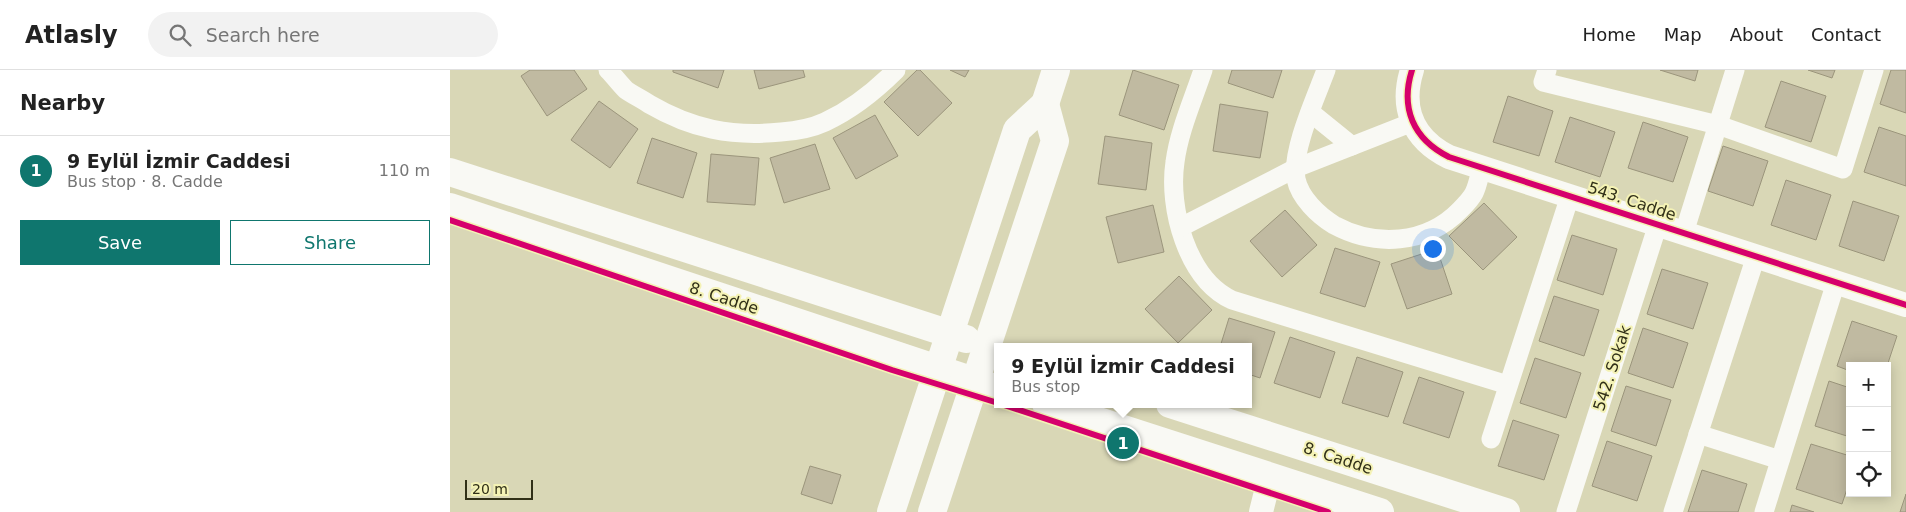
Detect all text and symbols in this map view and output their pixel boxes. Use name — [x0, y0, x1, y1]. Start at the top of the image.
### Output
search box — [148, 12, 498, 57]
text: Atlasly — [25, 21, 118, 49]
icon: search — [166, 21, 194, 49]
text: Search here — [206, 24, 320, 46]
text: Home — [1583, 24, 1636, 45]
text: Map — [1664, 24, 1702, 45]
text: About — [1730, 24, 1783, 45]
text: Contact — [1811, 24, 1881, 45]
text: Nearby — [20, 91, 105, 115]
text: 9 Eylül İzmir Caddesi — [67, 150, 290, 172]
text: 1 — [30, 161, 42, 180]
text: 110 m — [379, 161, 430, 180]
text: Bus stop · 8. Cadde — [67, 172, 223, 191]
street label: 543. Cadde — [1585, 178, 1679, 224]
button: Save — [20, 220, 220, 265]
button: Share — [230, 220, 430, 265]
your location — [1420, 236, 1446, 262]
street label: 8. Cadde — [687, 278, 761, 318]
street label: 542. Sokak — [1589, 322, 1635, 413]
popup — [994, 343, 1252, 408]
text: 9 Eylül İzmir Caddesi — [1011, 355, 1235, 377]
map controls — [1846, 362, 1891, 497]
button: + — [1846, 362, 1891, 407]
text: Bus stop — [1011, 377, 1080, 396]
button: − — [1846, 407, 1891, 452]
pin: 1 — [1107, 424, 1139, 462]
street label: 8. Cadde — [1301, 438, 1375, 478]
button: locate — [1846, 452, 1891, 497]
scale bar — [465, 477, 532, 500]
text: 20 m — [472, 481, 508, 497]

